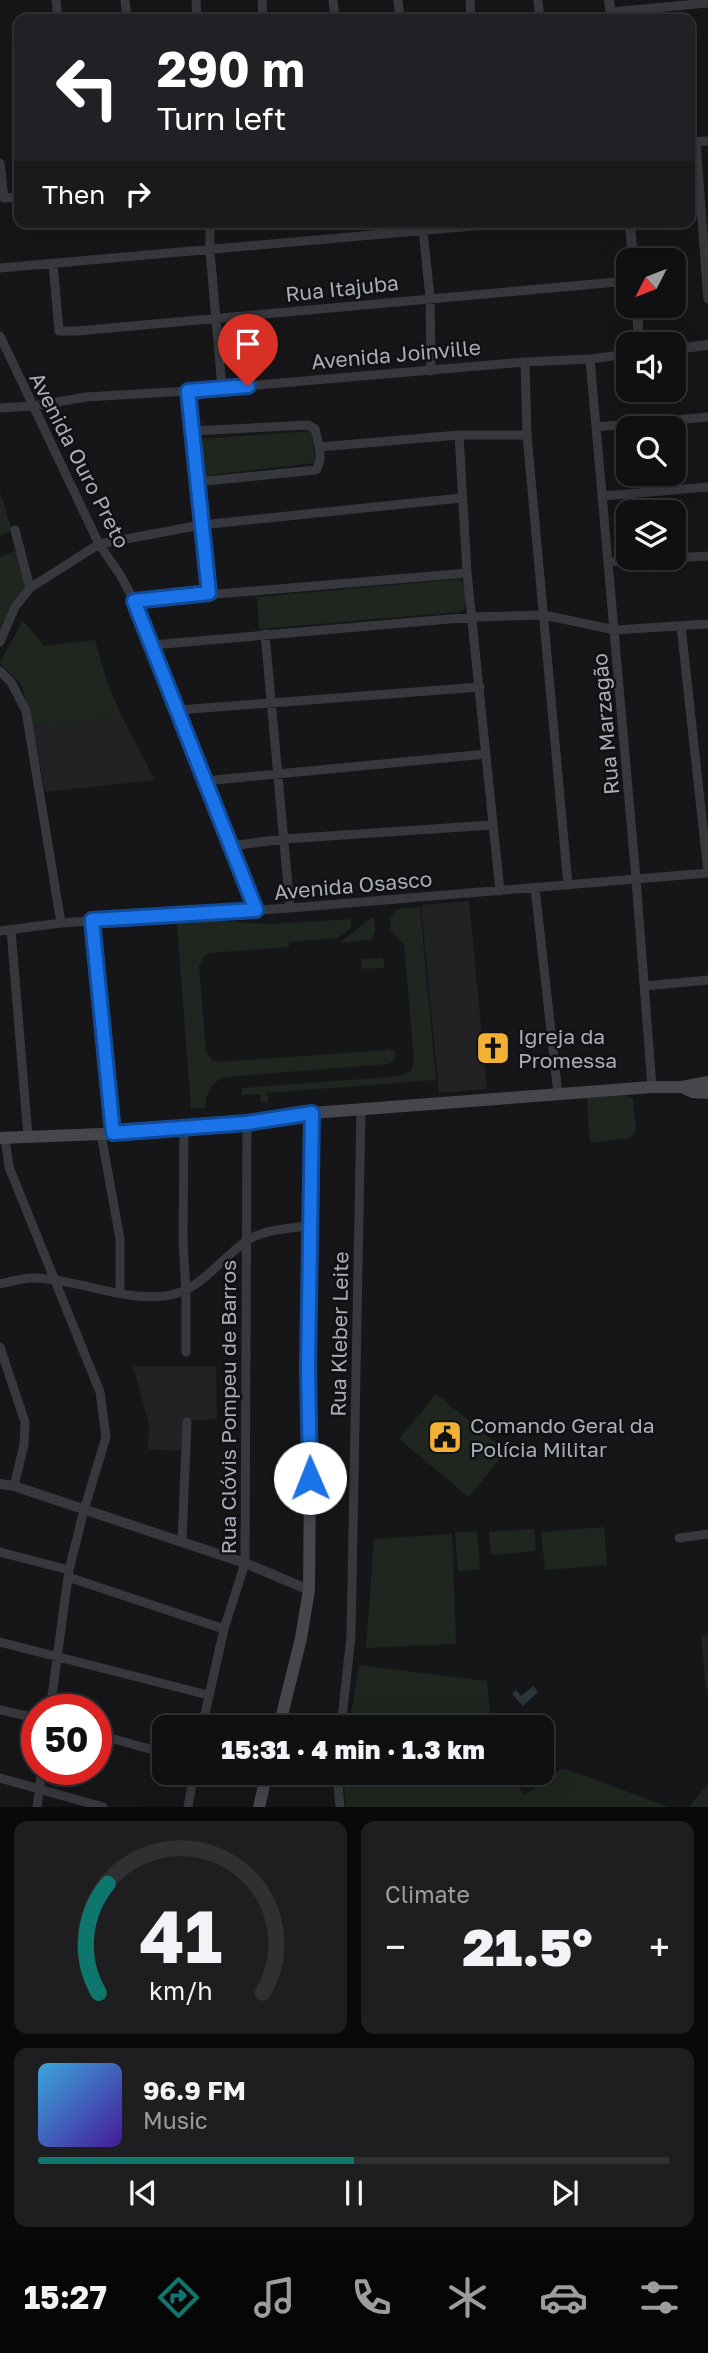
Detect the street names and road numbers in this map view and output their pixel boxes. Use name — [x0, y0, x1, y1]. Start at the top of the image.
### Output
street label: Rua Itajuba — [284, 269, 400, 307]
street label: Avenida Joinville — [310, 334, 482, 374]
street label: Avenida Ouro Preto — [24, 368, 136, 552]
street label: Rua Marzagão — [586, 652, 624, 796]
street label: Avenida Osasco — [273, 865, 433, 905]
street label: Rua Kleber Leite — [325, 1251, 353, 1417]
street label: Rua Clóvis Pompeu de Barros — [215, 1260, 241, 1554]

